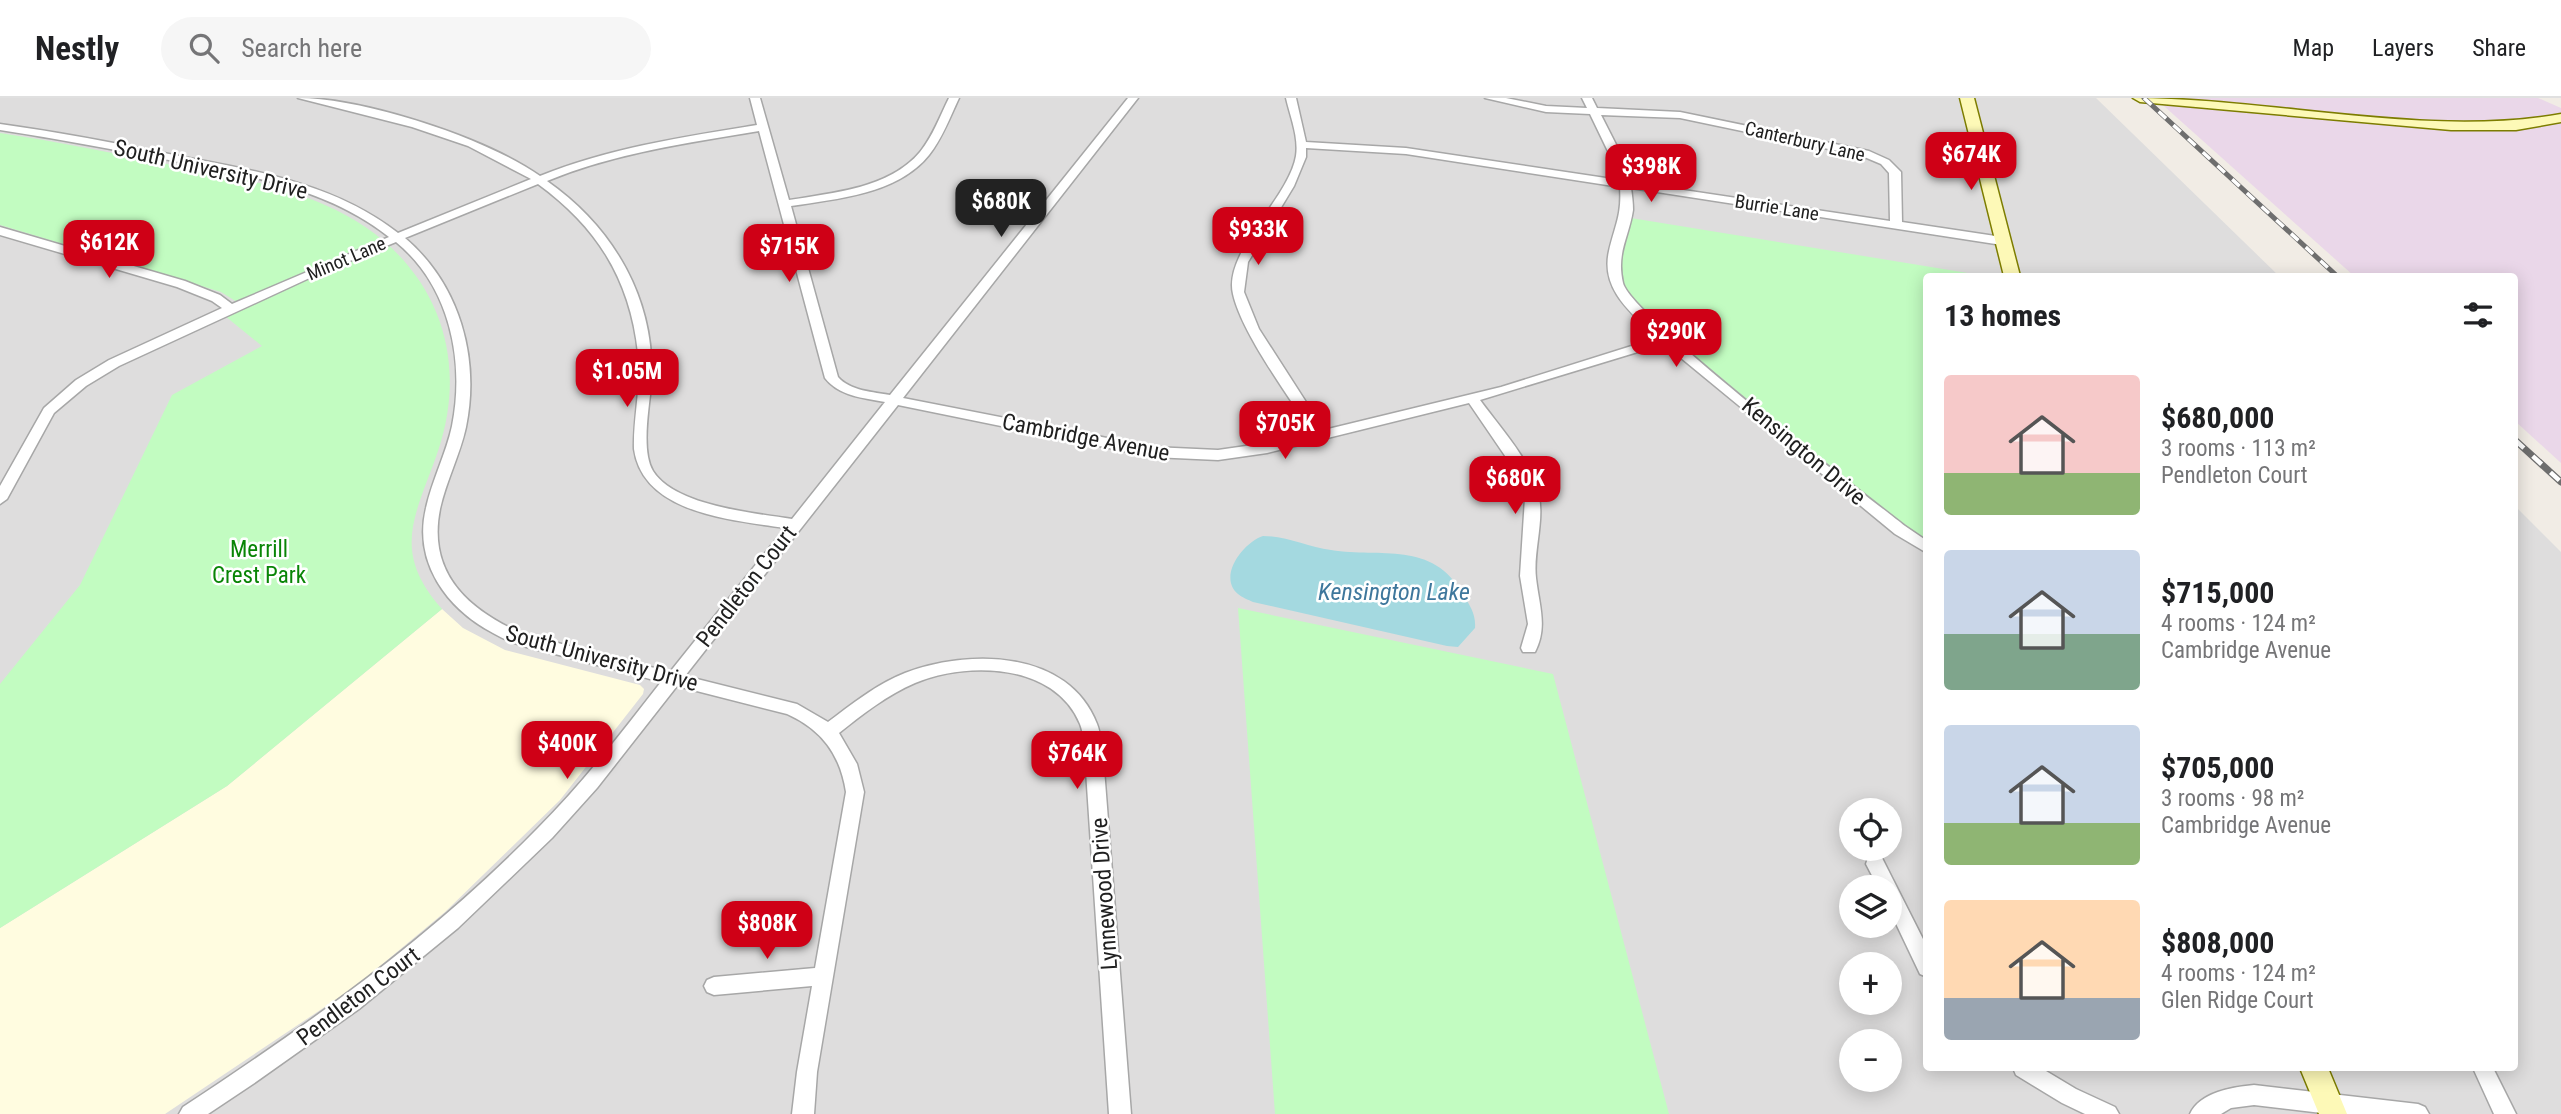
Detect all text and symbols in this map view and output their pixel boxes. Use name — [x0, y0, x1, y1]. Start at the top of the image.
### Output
search box — [161, 17, 651, 80]
text: Nestly — [35, 29, 119, 68]
icon: search — [185, 29, 223, 67]
text: Search here — [241, 33, 362, 63]
text: Map — [2293, 34, 2334, 62]
text: Layers — [2372, 34, 2434, 62]
text: Share — [2472, 34, 2526, 62]
street label: Canterbury Lane — [1743, 117, 1867, 166]
pin: $674K — [1922, 132, 2020, 192]
street label: South University Drive — [111, 134, 310, 205]
text: $674K — [1941, 141, 2001, 168]
pin: $398K — [1602, 144, 1700, 204]
text: $398K — [1621, 153, 1681, 180]
pin: $680K — [952, 180, 1050, 239]
text: $680K — [971, 188, 1031, 215]
street label: Burrie Lane — [1733, 189, 1821, 226]
pin: $933K — [1209, 208, 1307, 267]
text: $933K — [1228, 216, 1288, 243]
pin: $612K — [60, 220, 158, 280]
pin: $715K — [740, 225, 838, 284]
text: $612K — [79, 229, 139, 256]
street label: Minot Lane — [303, 231, 389, 285]
text: $715K — [759, 233, 819, 260]
icon: filters — [2459, 296, 2497, 334]
text: 13 homes — [1944, 298, 2061, 333]
pin: $290K — [1627, 310, 1725, 369]
text: $290K — [1646, 318, 1706, 345]
pin: $1.05M — [570, 350, 684, 409]
text: $1.05M — [592, 358, 662, 385]
street label: Kensington Drive — [1736, 392, 1871, 511]
text: $680,000 — [2161, 400, 2274, 435]
pin: $705K — [1236, 402, 1334, 461]
icon: home — [2000, 403, 2084, 487]
street label: Cambridge Avenue — [1000, 408, 1172, 467]
text: $705K — [1255, 410, 1315, 437]
text: 3 rooms · 113 m² — [2161, 435, 2316, 462]
pin: $680K — [1466, 456, 1564, 516]
text: Pendleton Court — [2161, 462, 2308, 489]
text: $680K — [1485, 465, 1545, 492]
street label: Pendleton Court — [691, 520, 802, 652]
park label: Merrill Crest Park — [212, 536, 307, 589]
text: $715,000 — [2161, 575, 2274, 610]
water label: Kensington Lake — [1318, 578, 1470, 606]
icon: home — [2000, 578, 2084, 662]
text: 4 rooms · 124 m² — [2161, 610, 2316, 637]
street label: South University Drive — [503, 620, 701, 697]
text: Cambridge Avenue — [2161, 637, 2331, 664]
pin: $400K — [518, 722, 616, 781]
text: $400K — [537, 730, 597, 757]
pin: $764K — [1028, 732, 1126, 791]
text: $764K — [1047, 740, 1107, 767]
text: $705,000 — [2161, 750, 2274, 785]
icon: home — [2000, 753, 2084, 837]
text: 3 rooms · 98 m² — [2161, 785, 2304, 812]
map controls — [1839, 798, 1902, 1092]
button: locate — [1839, 798, 1902, 861]
text: Cambridge Avenue — [2161, 812, 2331, 839]
street label: Lynnewood Drive — [1086, 817, 1123, 971]
button: layers — [1839, 875, 1902, 938]
pin: $808K — [718, 902, 816, 961]
text: $808K — [737, 910, 797, 937]
text: $808,000 — [2161, 925, 2274, 960]
icon: home — [2000, 928, 2084, 1012]
street label: Pendleton Court — [292, 941, 425, 1051]
button: + — [1839, 952, 1902, 1015]
text: 4 rooms · 124 m² — [2161, 960, 2316, 987]
text: Glen Ridge Court — [2161, 987, 2313, 1014]
button: − — [1839, 1029, 1902, 1092]

